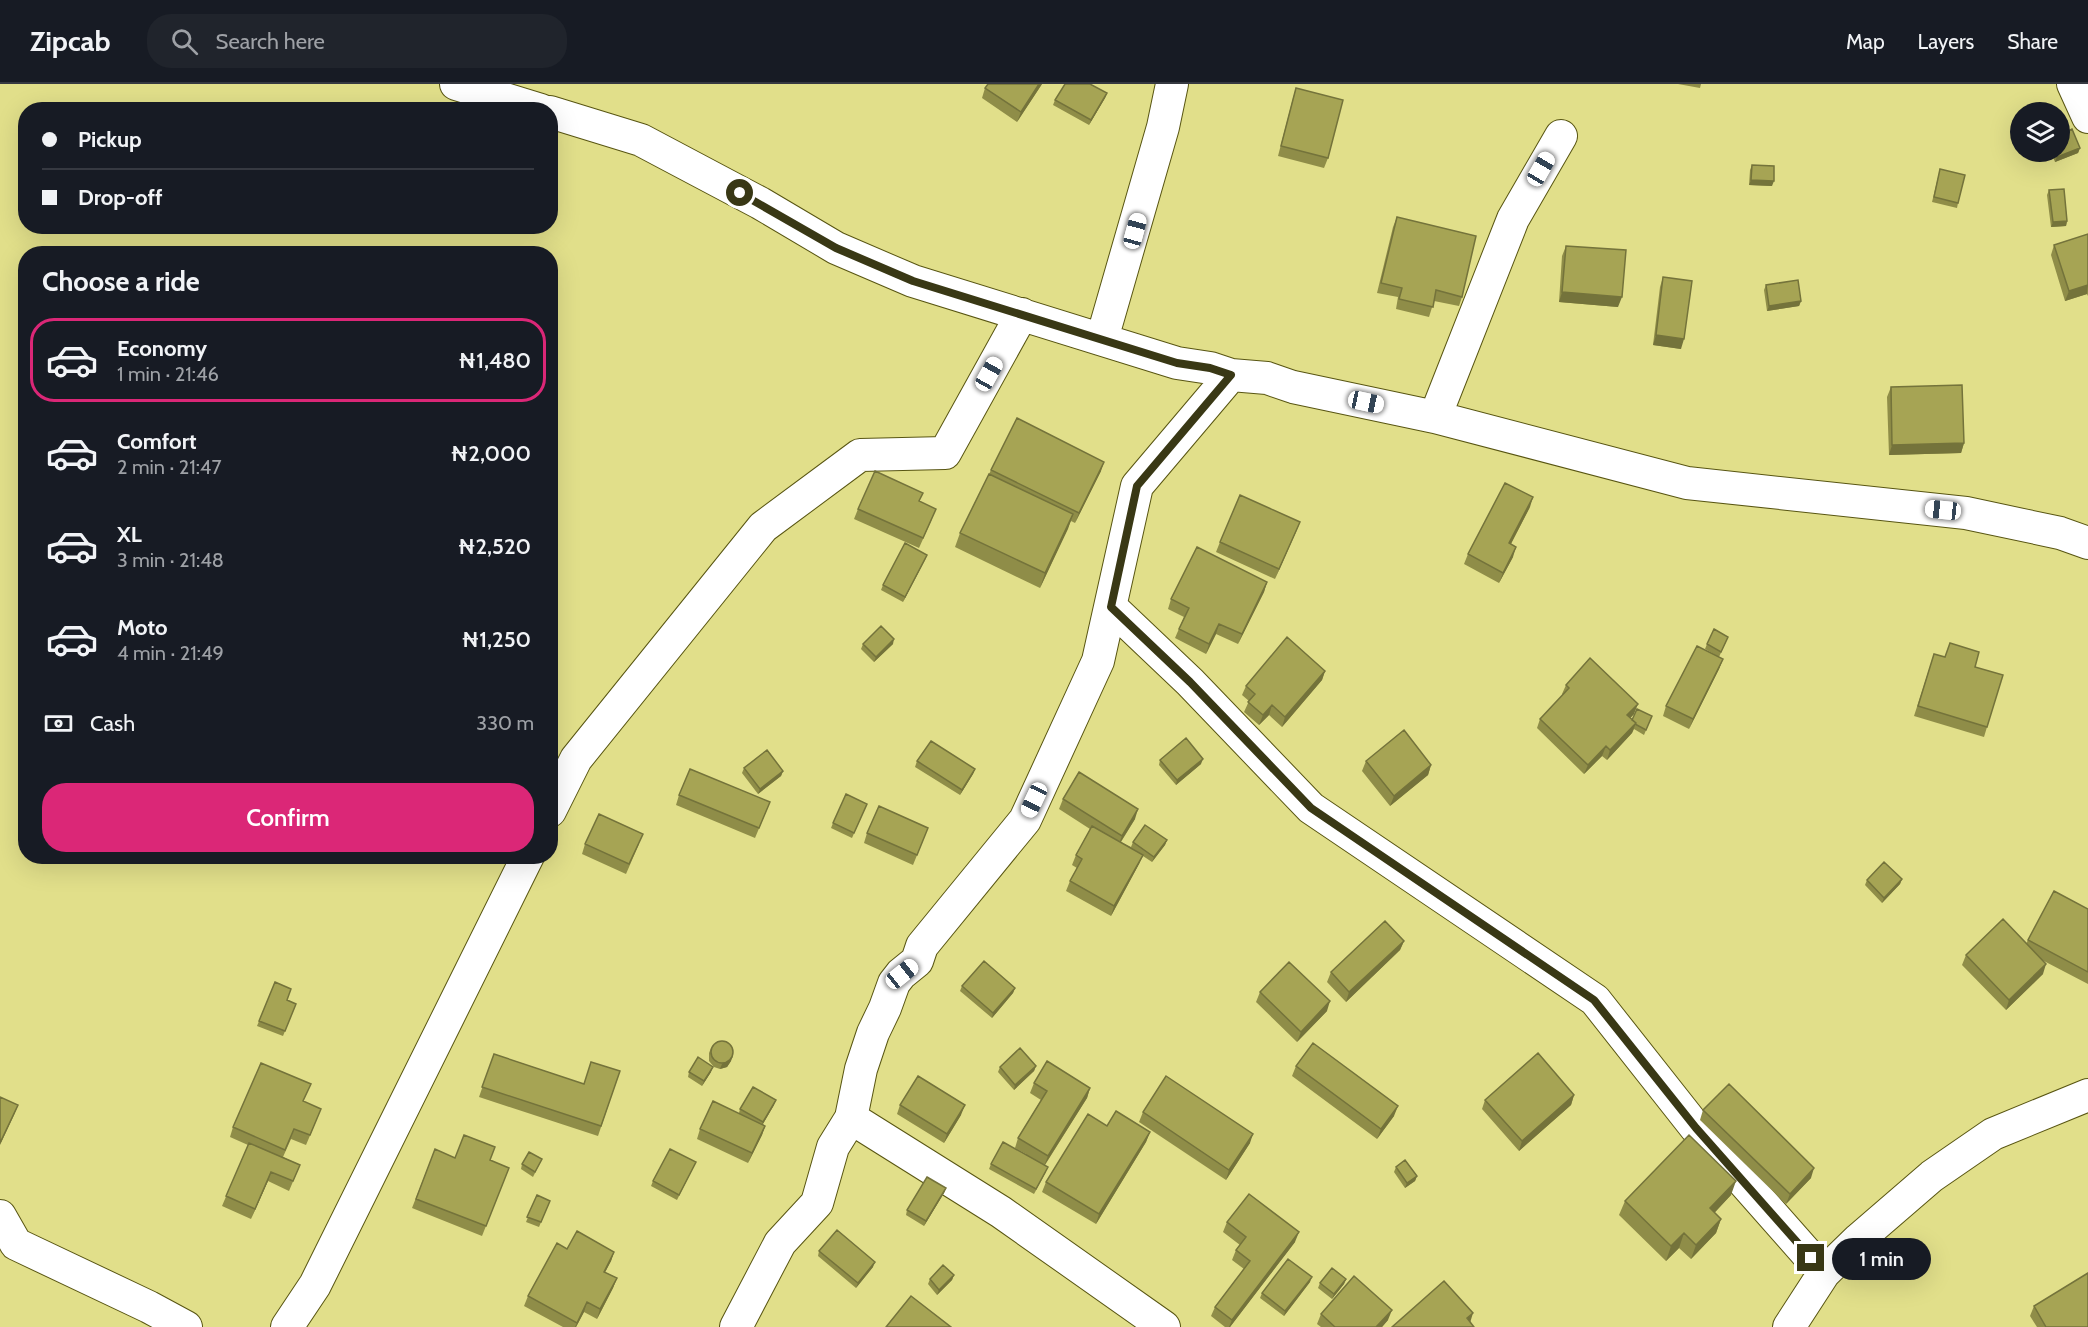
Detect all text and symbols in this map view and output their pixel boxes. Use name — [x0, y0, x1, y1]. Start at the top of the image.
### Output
search box — [147, 14, 567, 68]
text: Zipcab — [30, 24, 111, 58]
icon: search — [168, 25, 201, 58]
text: Search here — [216, 28, 325, 55]
text: Map — [1846, 29, 1885, 54]
text: Layers — [1918, 29, 1974, 54]
text: Share — [2007, 29, 2058, 54]
map controls — [2010, 102, 2070, 162]
button: layers — [2010, 102, 2070, 162]
text: Pickup — [78, 126, 142, 153]
car — [1524, 149, 1558, 189]
route start — [726, 179, 753, 206]
text: Drop-off — [78, 184, 162, 211]
car — [1122, 211, 1148, 251]
text: Choose a ride — [42, 265, 200, 298]
icon: car — [45, 333, 99, 387]
text: Economy — [117, 335, 207, 362]
text: ₦1,480 — [458, 347, 531, 374]
car — [972, 354, 1006, 394]
text: 1 min · 21:46 — [117, 362, 219, 386]
car — [1347, 389, 1385, 415]
icon: car — [45, 426, 99, 480]
text: Comfort — [117, 428, 196, 455]
text: ₦2,000 — [451, 440, 531, 467]
text: 2 min · 21:47 — [117, 455, 221, 479]
car — [1924, 499, 1962, 521]
icon: car — [45, 519, 99, 573]
text: XL — [117, 521, 142, 548]
text: ₦2,520 — [458, 533, 531, 560]
text: 3 min · 21:48 — [117, 548, 224, 572]
icon: car — [45, 612, 99, 666]
text: Moto — [117, 614, 168, 641]
text: ₦1,250 — [462, 626, 531, 653]
text: 4 min · 21:49 — [117, 641, 224, 665]
icon: cash — [42, 707, 75, 740]
text: Cash — [90, 710, 135, 737]
text: 330 m — [476, 711, 534, 735]
car — [1018, 780, 1050, 820]
button: Confirm — [42, 783, 534, 852]
car — [882, 956, 922, 992]
callout: 1 min — [1832, 1237, 1931, 1279]
route end — [1797, 1244, 1824, 1271]
text: 1 min — [1859, 1247, 1904, 1271]

